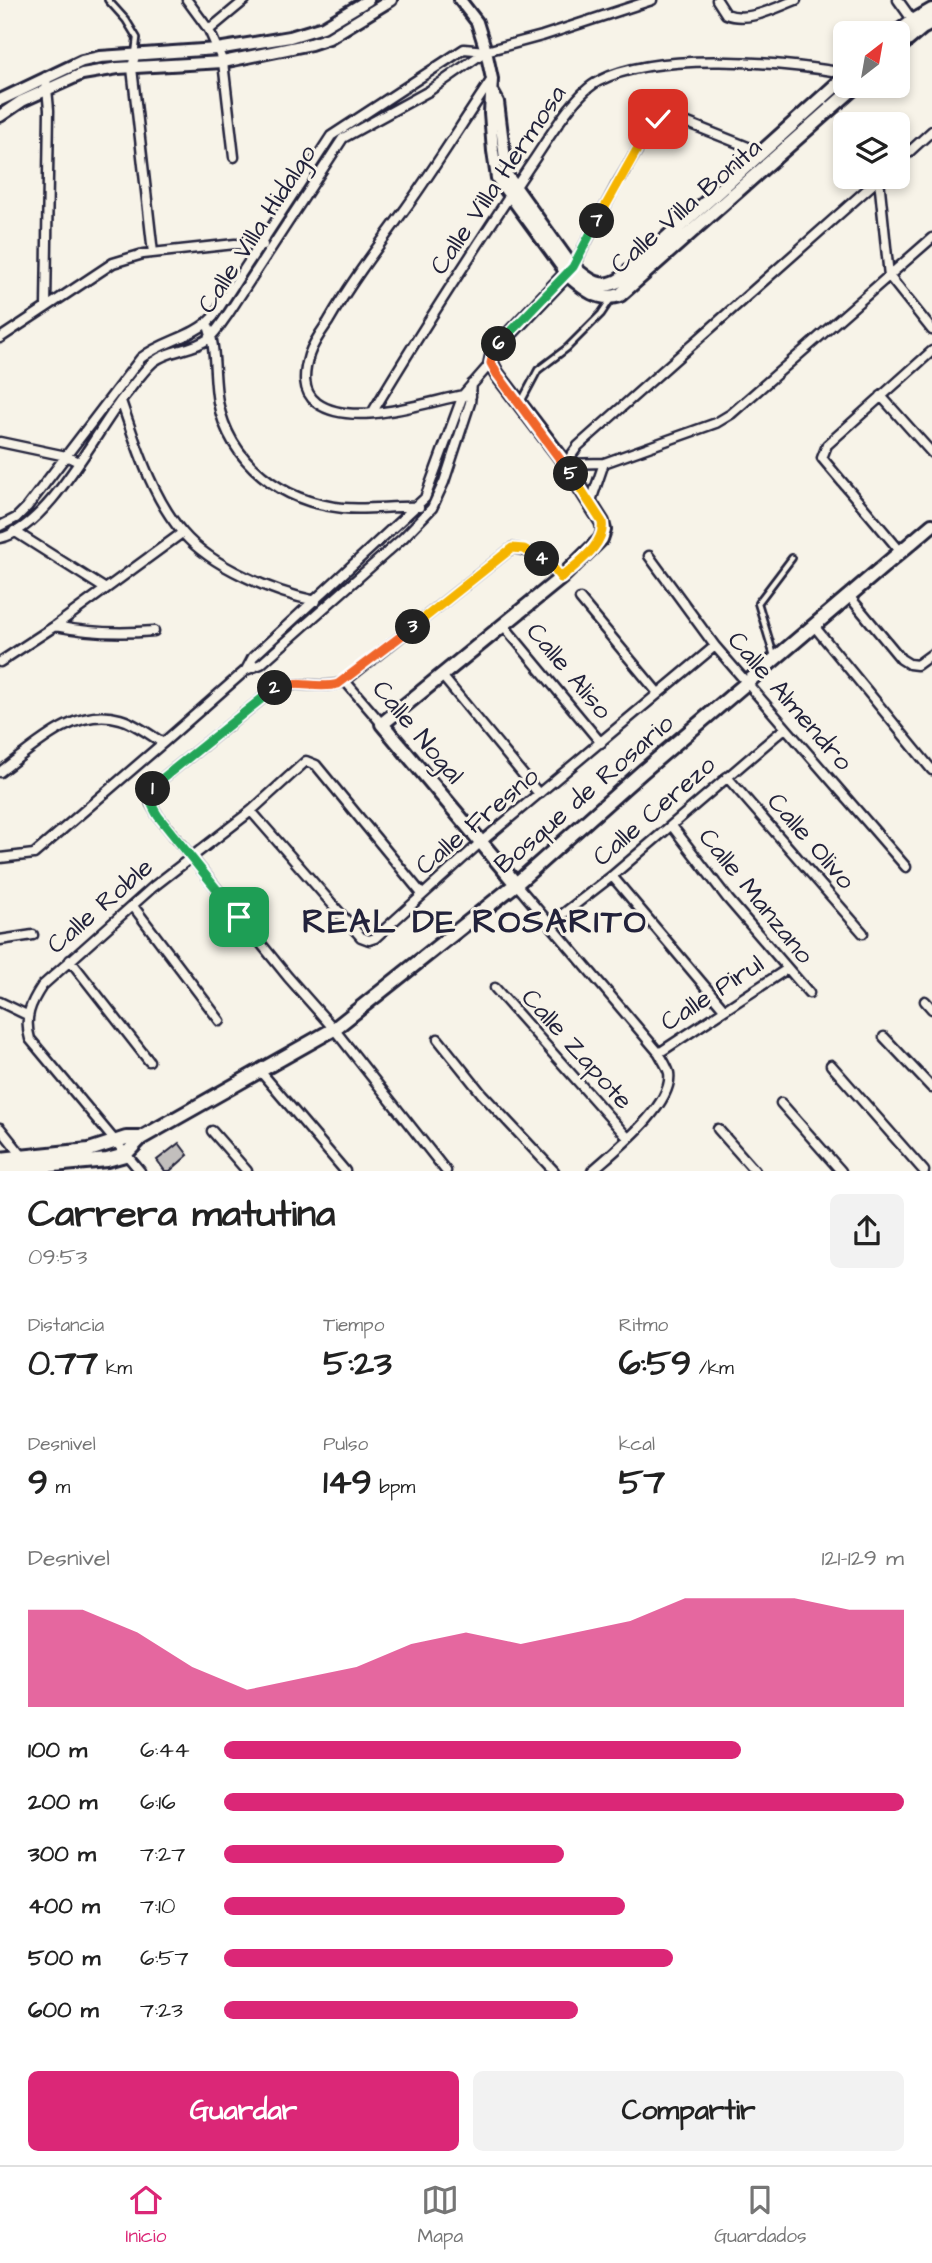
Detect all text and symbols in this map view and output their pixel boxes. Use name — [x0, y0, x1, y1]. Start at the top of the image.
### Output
north arrow — [833, 21, 910, 98]
map controls — [833, 21, 910, 189]
street label: Calle Villa Hermosa — [421, 78, 575, 282]
pin — [628, 89, 688, 149]
icon: check — [639, 100, 677, 138]
button: layers — [833, 112, 910, 189]
street label: Calle Villa Bonita — [602, 130, 770, 282]
street label: Calle Villa Hidalgo — [189, 137, 327, 322]
pin: 7 — [580, 204, 614, 238]
text: 7 — [591, 207, 602, 234]
pin: 6 — [482, 326, 516, 362]
text: 6 — [493, 330, 504, 357]
pin: 5 — [554, 456, 588, 491]
text: 5 — [564, 460, 577, 487]
pin: 4 — [524, 542, 560, 576]
text: 4 — [535, 545, 548, 572]
pin: 3 — [396, 610, 430, 644]
text: 3 — [408, 613, 417, 640]
street label: Calle Aliso — [518, 615, 621, 728]
street label: Calle Almendro — [719, 623, 861, 779]
pin: 2 — [258, 670, 292, 706]
street label: Calle Nogal — [362, 672, 472, 793]
text: 2 — [269, 674, 280, 701]
street label: Bosque de Rosario — [486, 706, 682, 882]
street label: Calle Cerezo — [585, 747, 724, 875]
street label: Calle Fresno — [407, 758, 547, 883]
pin: 1 — [136, 772, 170, 806]
text: 1 — [151, 775, 154, 802]
street label: Calle Olivo — [759, 785, 863, 898]
street label: Calle Manzano — [690, 820, 822, 972]
street label: Calle Roble — [39, 850, 161, 962]
pin — [209, 887, 269, 947]
icon: arrive — [220, 898, 258, 936]
district label: REAL DE ROSARITO — [302, 899, 648, 945]
street label: Calle Pirul — [653, 946, 771, 1040]
street label: Calle Zapote — [513, 981, 641, 1117]
text: Carrera matutina — [28, 1189, 335, 1241]
button: share — [830, 1194, 904, 1268]
text: 09:53 — [28, 1241, 87, 1273]
text: Distancia — [28, 1312, 104, 1339]
text: Tiempo — [323, 1312, 384, 1339]
text: Ritmo — [619, 1312, 668, 1339]
text: 0.77 — [28, 1339, 98, 1388]
text: 5:23 — [323, 1339, 392, 1388]
text: 6:59 — [619, 1339, 691, 1388]
text: km — [98, 1355, 132, 1382]
text: /km — [691, 1355, 734, 1382]
text: Desnivel — [28, 1431, 96, 1458]
text: Pulso — [323, 1431, 368, 1458]
text: kcal — [619, 1431, 655, 1458]
text: 9 — [28, 1458, 48, 1507]
text: 149 — [323, 1458, 372, 1507]
text: 57 — [619, 1458, 665, 1507]
text: m — [48, 1474, 70, 1501]
text: bpm — [372, 1474, 415, 1501]
text: Desnivel — [28, 1542, 110, 1574]
text: 121–129 m — [822, 1542, 904, 1574]
text: 100 m — [28, 1734, 87, 1766]
text: 6:44 — [140, 1734, 190, 1766]
text: 200 m — [28, 1786, 97, 1818]
text: 6:16 — [140, 1786, 176, 1818]
text: 300 m — [28, 1838, 96, 1870]
text: 7:27 — [140, 1838, 185, 1870]
text: 400 m — [28, 1890, 100, 1922]
text: 7:10 — [140, 1890, 175, 1922]
text: 500 m — [28, 1942, 100, 1974]
text: 6:57 — [140, 1942, 189, 1974]
text: 600 m — [28, 1994, 99, 2026]
text: 7:23 — [140, 1994, 183, 2026]
button: Guardar — [28, 2071, 459, 2151]
button: Compartir — [473, 2071, 904, 2151]
tab: Inicio — [126, 2181, 166, 2250]
tab: Mapa — [417, 2181, 463, 2250]
tab: Guardados — [714, 2181, 806, 2250]

